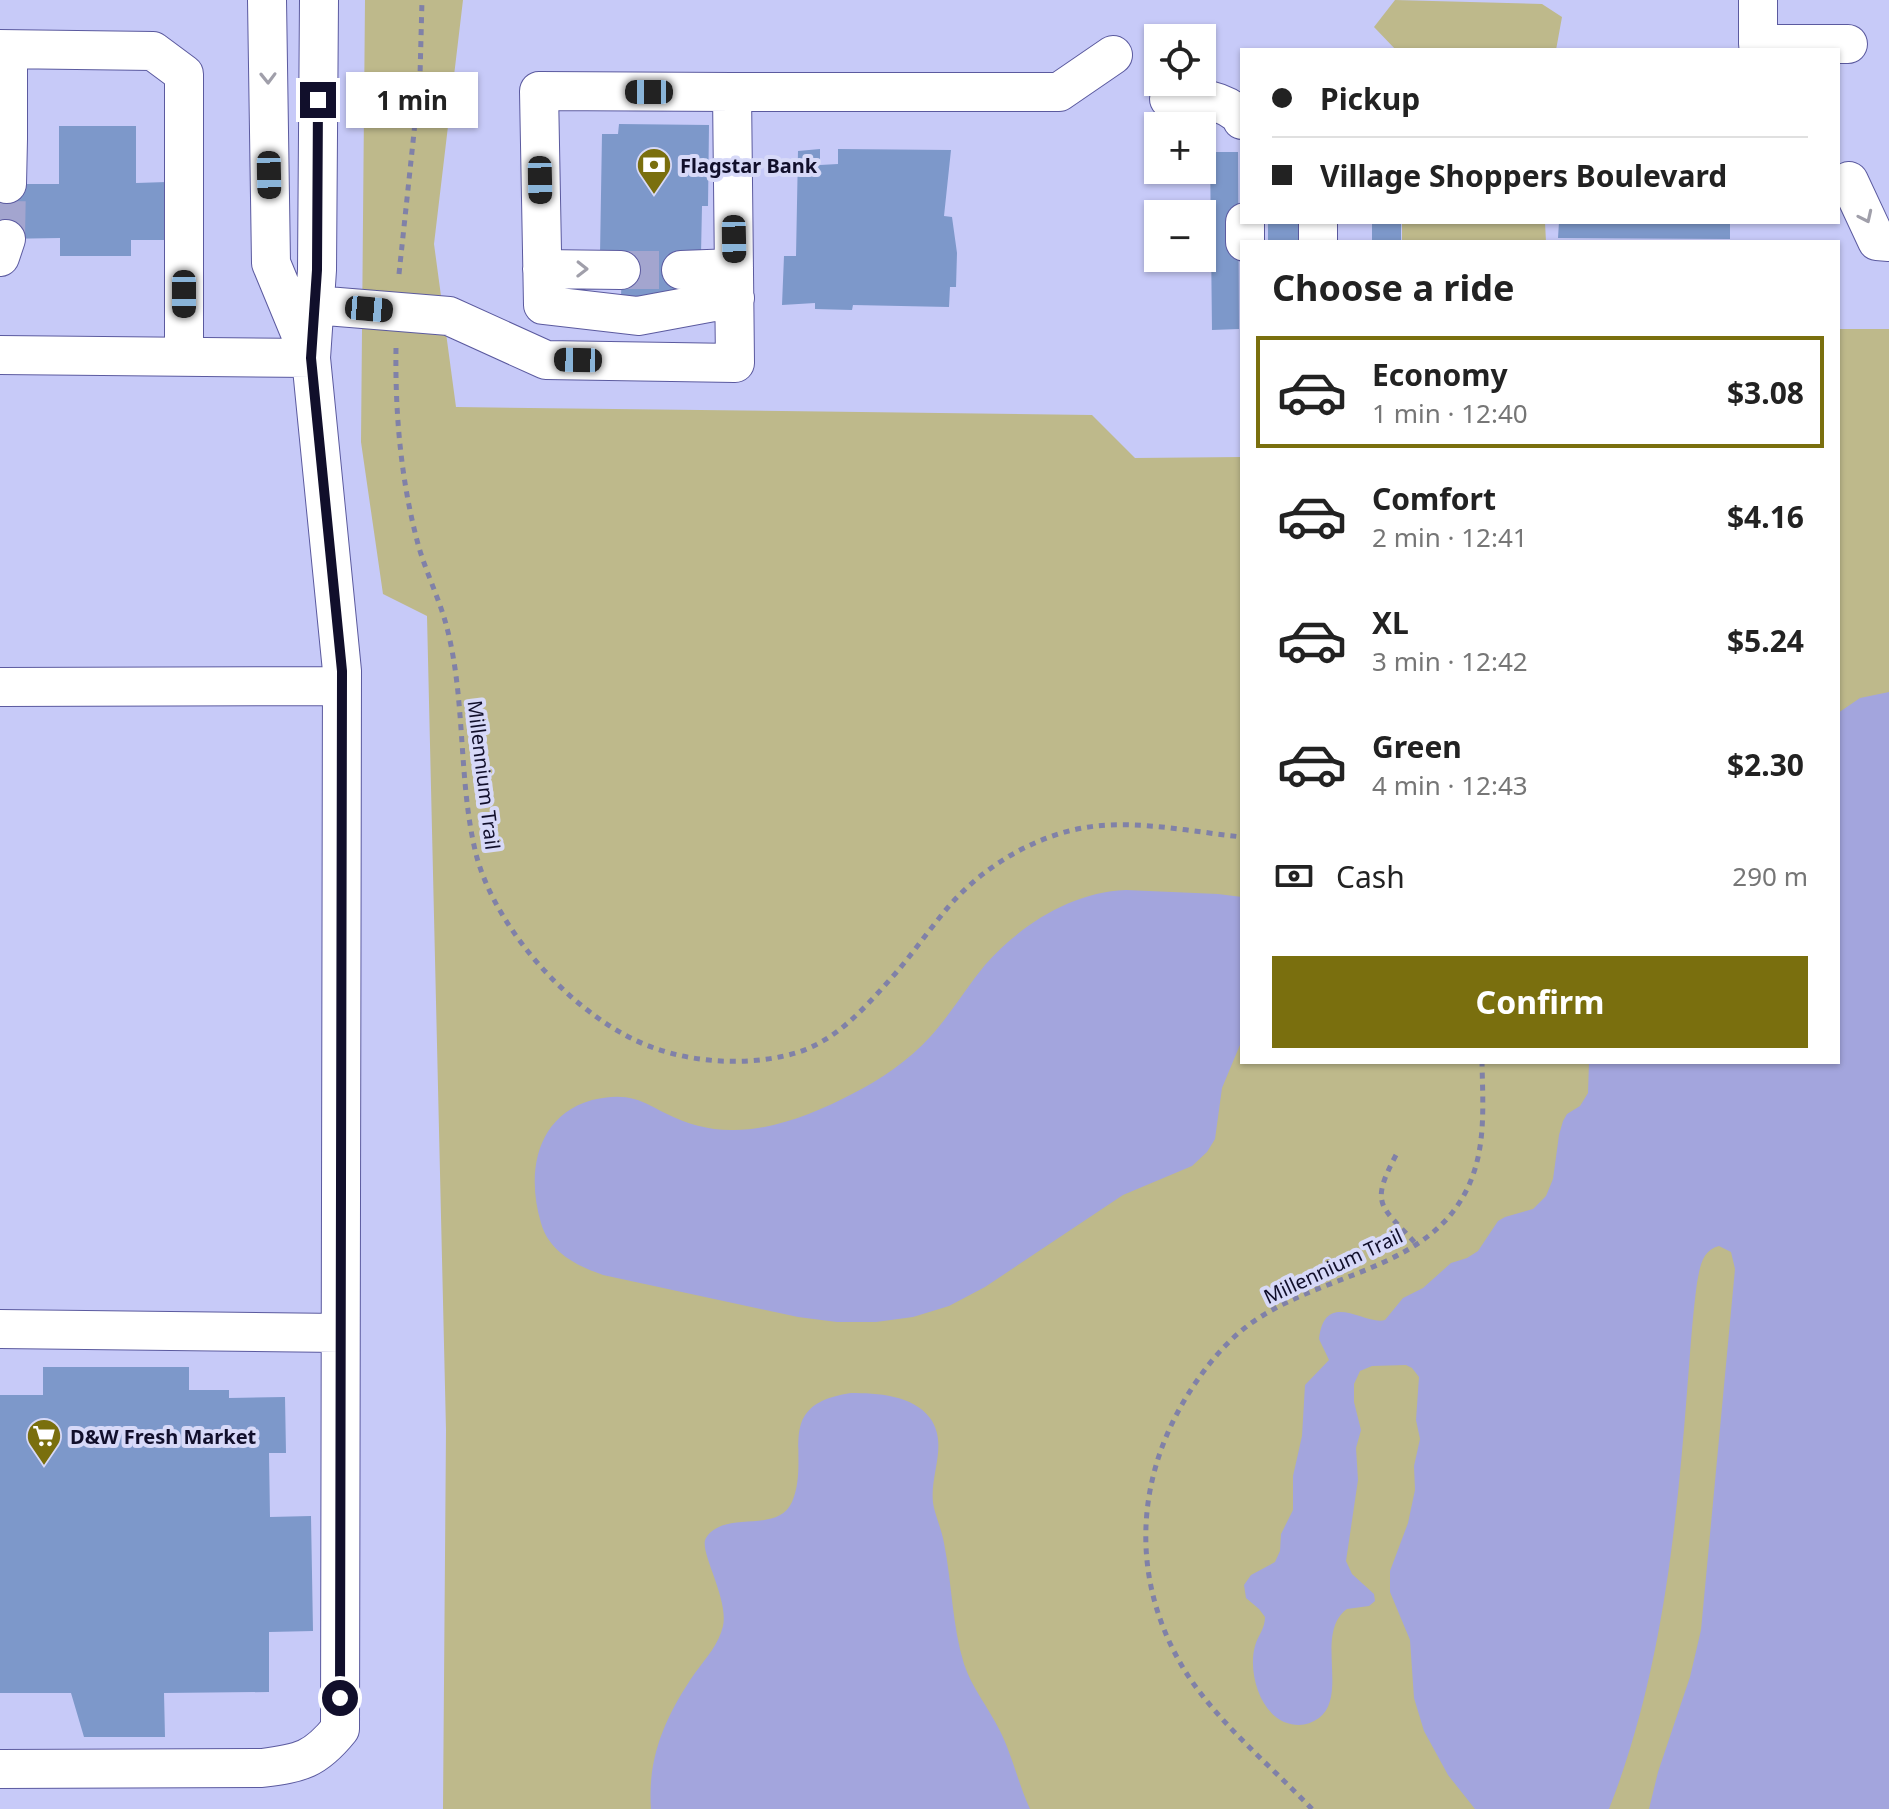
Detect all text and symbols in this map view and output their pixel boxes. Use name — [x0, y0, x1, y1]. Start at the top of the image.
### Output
map controls — [1144, 24, 1216, 272]
button: locate — [1144, 24, 1216, 96]
one-way arrow — [259, 72, 277, 85]
callout: 1 min — [346, 72, 478, 128]
text: Pickup — [1320, 78, 1420, 119]
car — [625, 80, 673, 104]
route end — [300, 82, 336, 118]
text: 1 min — [376, 82, 448, 118]
button: + — [1144, 112, 1216, 184]
bank icon: Flagstar Bank — [635, 146, 673, 196]
car — [257, 151, 281, 199]
place label: Flagstar Bank — [680, 152, 818, 179]
text: Village Shoppers Boulevard — [1320, 155, 1727, 196]
car — [528, 156, 552, 204]
button: − — [1144, 200, 1216, 272]
one-way arrow — [1856, 208, 1872, 223]
car — [722, 215, 746, 263]
one-way arrow — [576, 260, 589, 278]
text: Choose a ride — [1272, 263, 1514, 312]
car — [172, 270, 196, 318]
car — [344, 295, 394, 323]
car — [554, 348, 602, 372]
text: Economy — [1372, 354, 1508, 395]
icon: car — [1276, 356, 1348, 428]
text: $3.08 — [1727, 372, 1804, 413]
text: 1 min · 12:40 — [1372, 395, 1528, 431]
text: Comfort — [1372, 478, 1496, 519]
icon: car — [1276, 480, 1348, 552]
text: $4.16 — [1727, 496, 1804, 537]
text: 2 min · 12:41 — [1372, 519, 1528, 555]
text: XL — [1372, 602, 1409, 643]
icon: car — [1276, 604, 1348, 676]
text: $5.24 — [1727, 620, 1804, 661]
text: 3 min · 12:42 — [1372, 643, 1528, 679]
street label: Millennium Trail — [461, 699, 507, 851]
text: Green — [1372, 726, 1462, 767]
icon: car — [1276, 728, 1348, 800]
text: $2.30 — [1727, 744, 1804, 785]
text: 4 min · 12:43 — [1372, 767, 1528, 803]
icon: cash — [1272, 854, 1316, 898]
text: Cash — [1336, 856, 1405, 897]
text: 290 m — [1732, 858, 1808, 894]
button: Confirm — [1272, 956, 1808, 1048]
street label: Millennium Trail — [1259, 1222, 1407, 1310]
supermarket icon: D&W Fresh Market — [25, 1417, 63, 1467]
place label: D&W Fresh Market — [70, 1423, 257, 1450]
route start — [322, 1680, 358, 1716]

